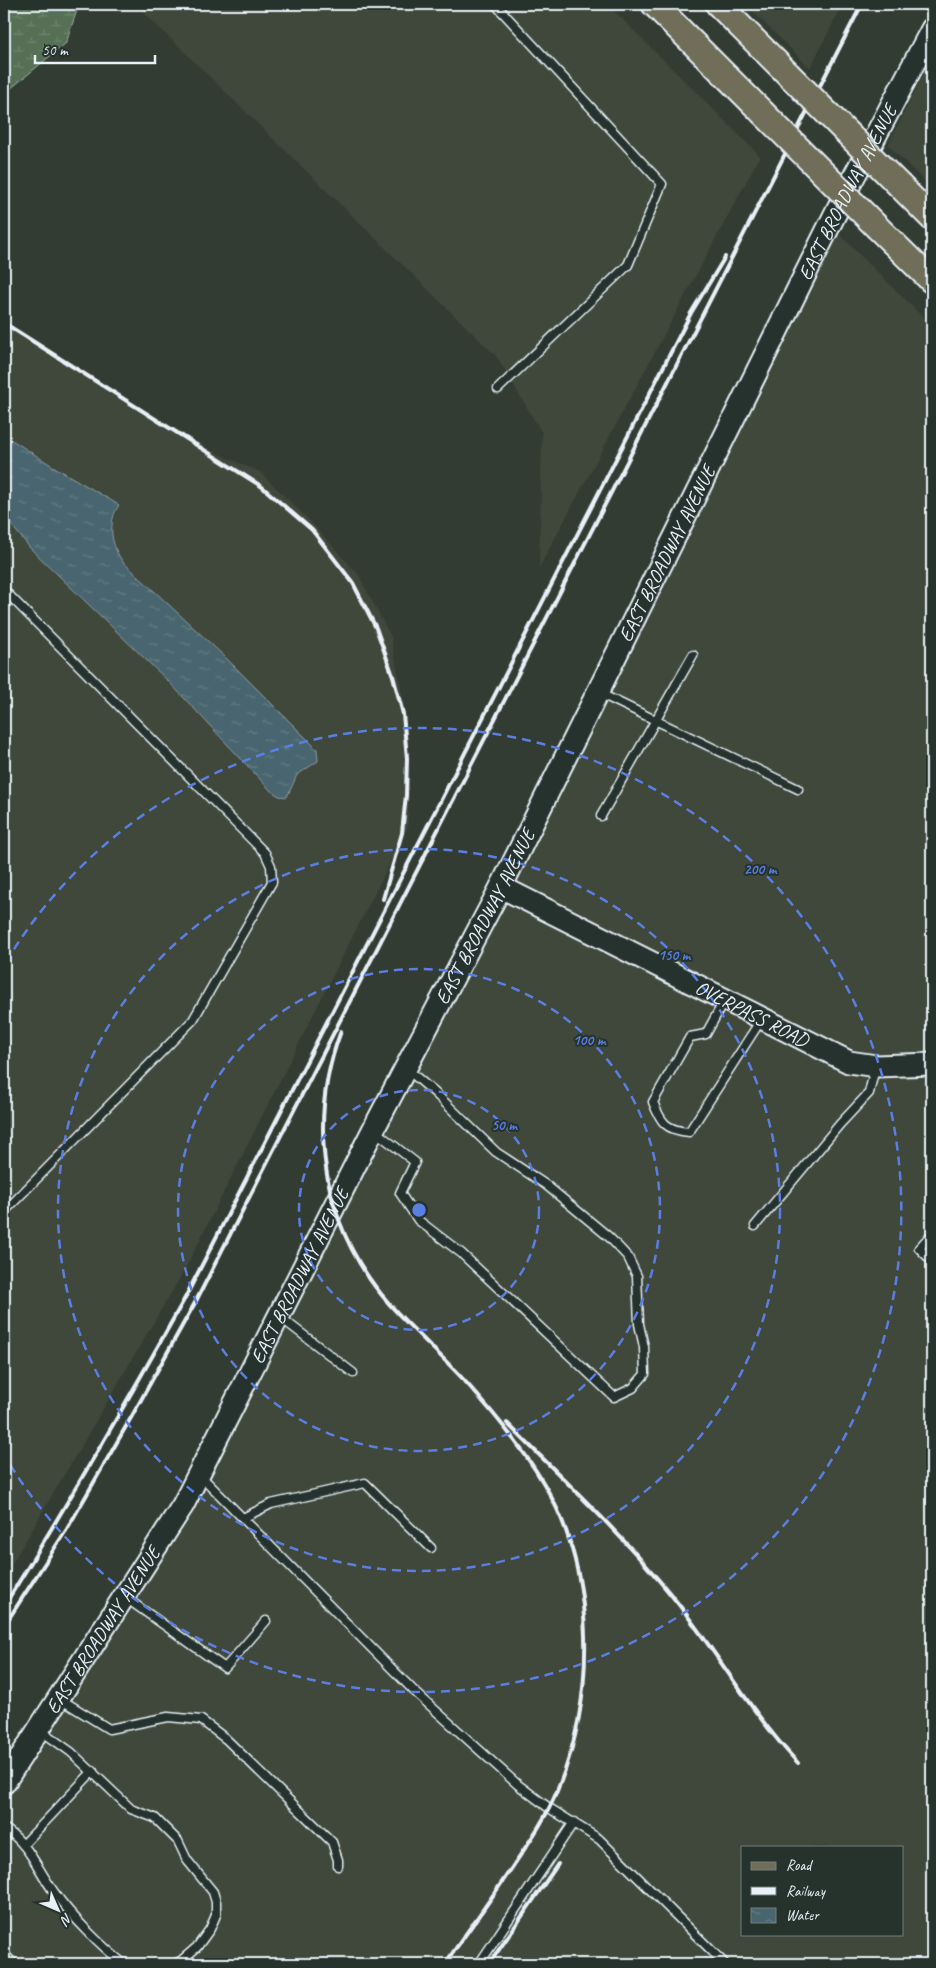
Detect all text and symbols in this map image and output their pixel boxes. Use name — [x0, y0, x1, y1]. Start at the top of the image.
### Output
scale bar — [35, 32, 155, 64]
text: 50 m — [42, 41, 69, 60]
street label: EAST BROADWAY AVENUE — [792, 98, 904, 284]
street label: EAST BROADWAY AVENUE — [613, 459, 723, 646]
street label: EAST BROADWAY AVENUE — [430, 822, 542, 1009]
text: 200 m — [744, 860, 778, 879]
text: 150 m — [658, 946, 692, 965]
street label: OVERPASS ROAD — [691, 975, 814, 1053]
text: 100 m — [573, 1031, 607, 1050]
text: 50 m — [491, 1116, 518, 1135]
street label: EAST BROADWAY AVENUE — [245, 1181, 356, 1368]
centre of rings — [410, 1201, 428, 1219]
street label: EAST BROADWAY AVENUE — [40, 1540, 168, 1718]
legend — [741, 1846, 904, 1936]
text: Road — [786, 1856, 813, 1875]
text: Railway — [786, 1882, 827, 1901]
north arrow — [32, 1886, 82, 1936]
text: Water — [786, 1906, 820, 1925]
text: N — [56, 1910, 76, 1930]

